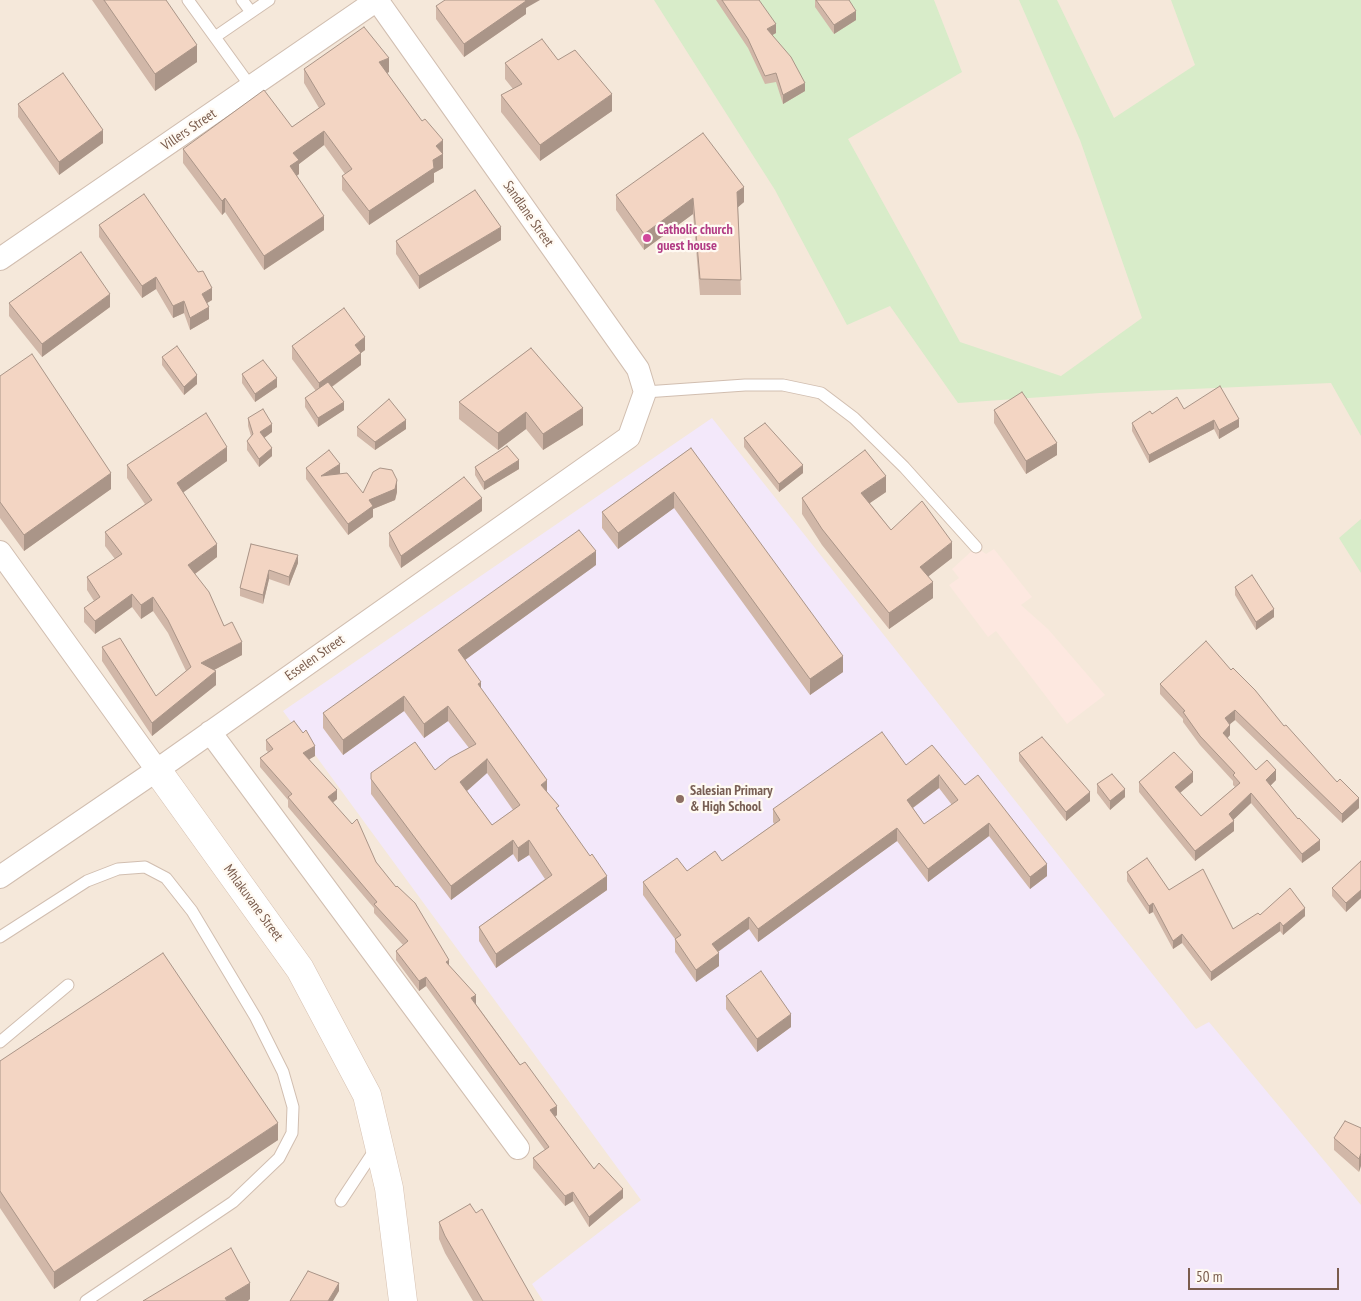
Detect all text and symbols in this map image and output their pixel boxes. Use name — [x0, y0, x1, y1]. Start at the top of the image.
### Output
street label: Villers Street — [158, 106, 220, 154]
street label: Sandlane Street — [499, 178, 557, 250]
place label: Catholic church guest house — [657, 222, 733, 254]
marker: Catholic church guest house — [641, 232, 653, 244]
street label: Esselen Street — [282, 632, 348, 684]
place label: Salesian Primary & High School — [690, 783, 773, 816]
marker: Salesian Primary & High School — [674, 793, 686, 805]
street label: Mhlakuvane Street — [220, 862, 286, 944]
scale bar — [1191, 1258, 1342, 1290]
text: 50 m — [1196, 1267, 1222, 1286]

